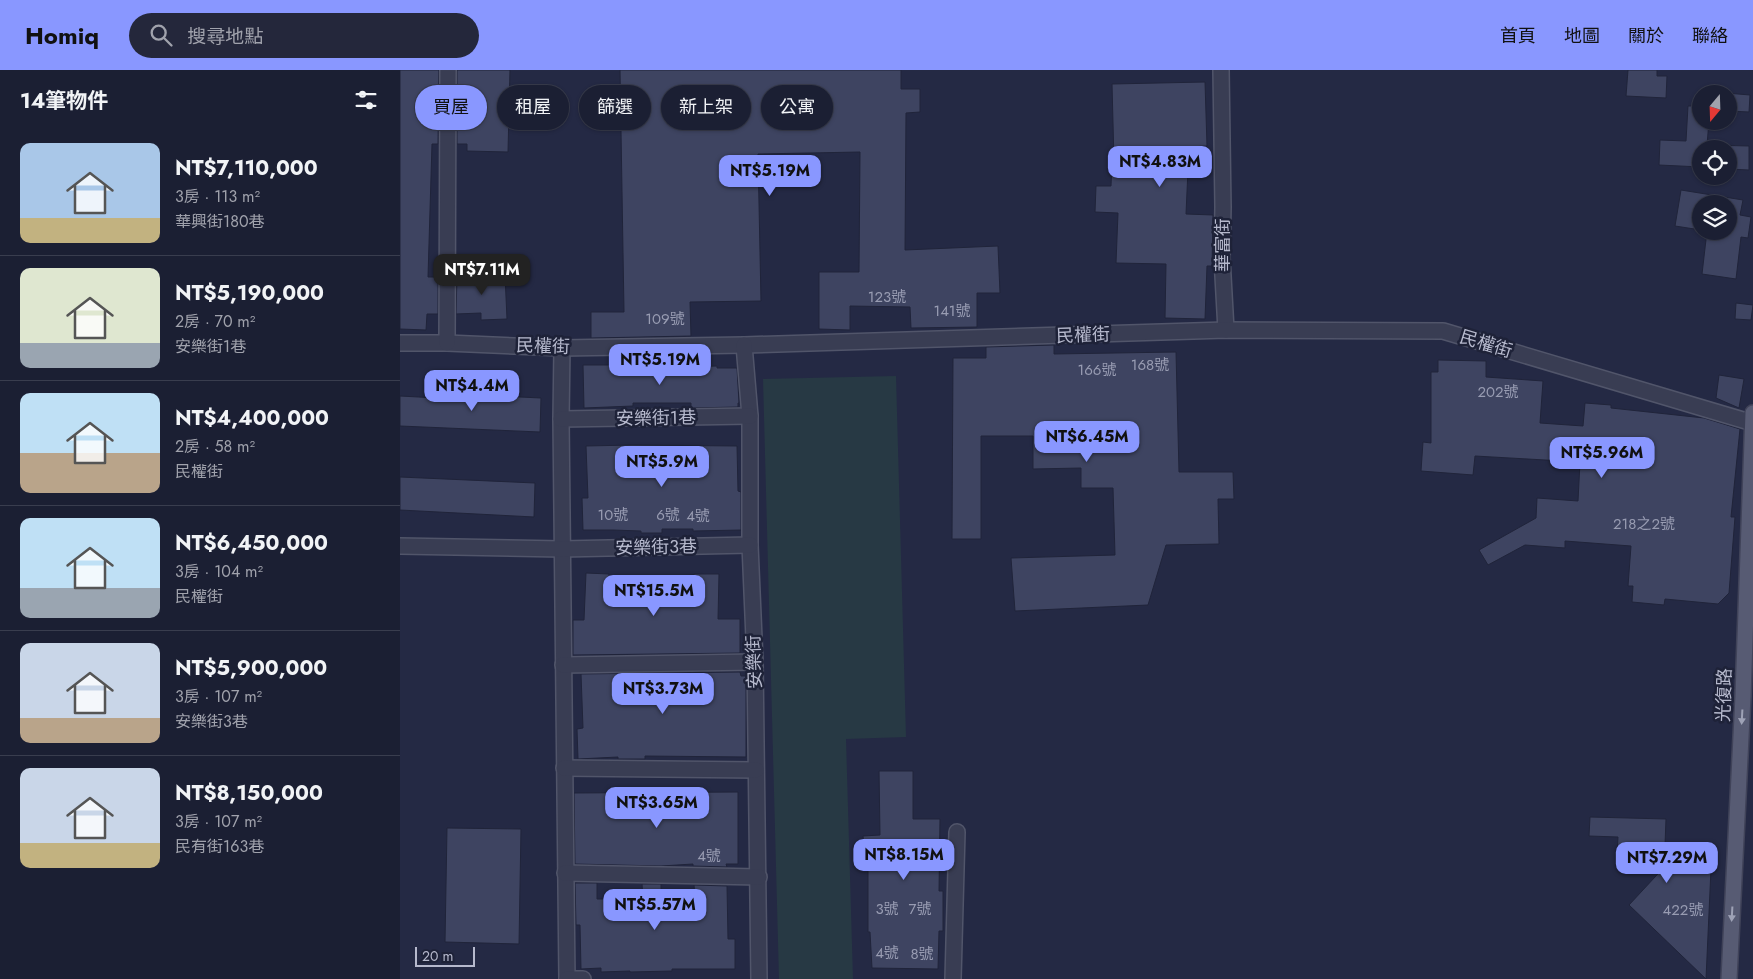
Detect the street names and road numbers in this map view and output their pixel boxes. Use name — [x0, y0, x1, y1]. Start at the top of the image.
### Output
street label: 華富街 — [1210, 218, 1236, 272]
street label: 民權街 — [1056, 321, 1110, 349]
street label: 民權街 — [1456, 324, 1516, 364]
street label: 民權街 — [516, 332, 570, 360]
street label: 安樂街1巷 — [616, 404, 696, 432]
street label: 安樂街3巷 — [615, 533, 697, 561]
street label: 安樂街 — [740, 635, 768, 689]
street label: 光復路 — [1710, 668, 1738, 722]

